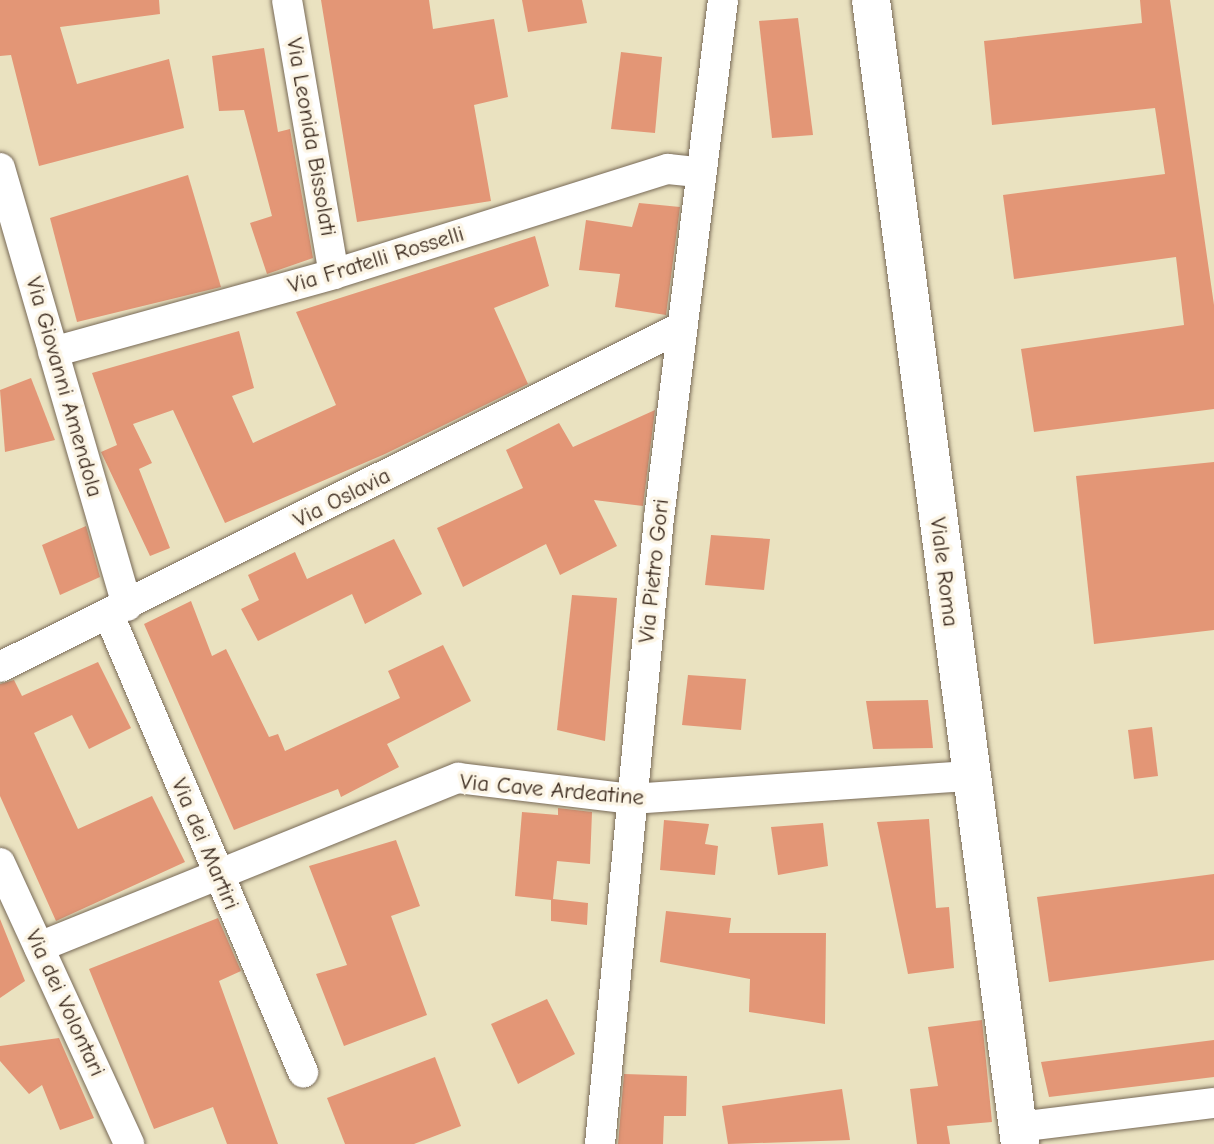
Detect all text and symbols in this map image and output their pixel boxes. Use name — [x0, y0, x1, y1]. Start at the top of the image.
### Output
street label: Via Leonida Bissolati — [280, 36, 342, 238]
street label: Via Fratelli Rosselli — [285, 220, 467, 300]
street label: Via Giovanni Amendola — [19, 274, 109, 500]
street label: Via Oslavia — [289, 462, 395, 534]
street label: Via Pietro Gori — [633, 498, 675, 644]
street label: Viale Roma — [924, 516, 964, 628]
street label: Via Cave Ardeatine — [459, 768, 645, 812]
street label: Via dei Martiri — [165, 774, 245, 914]
street label: Via dei Volontari — [19, 925, 111, 1081]

